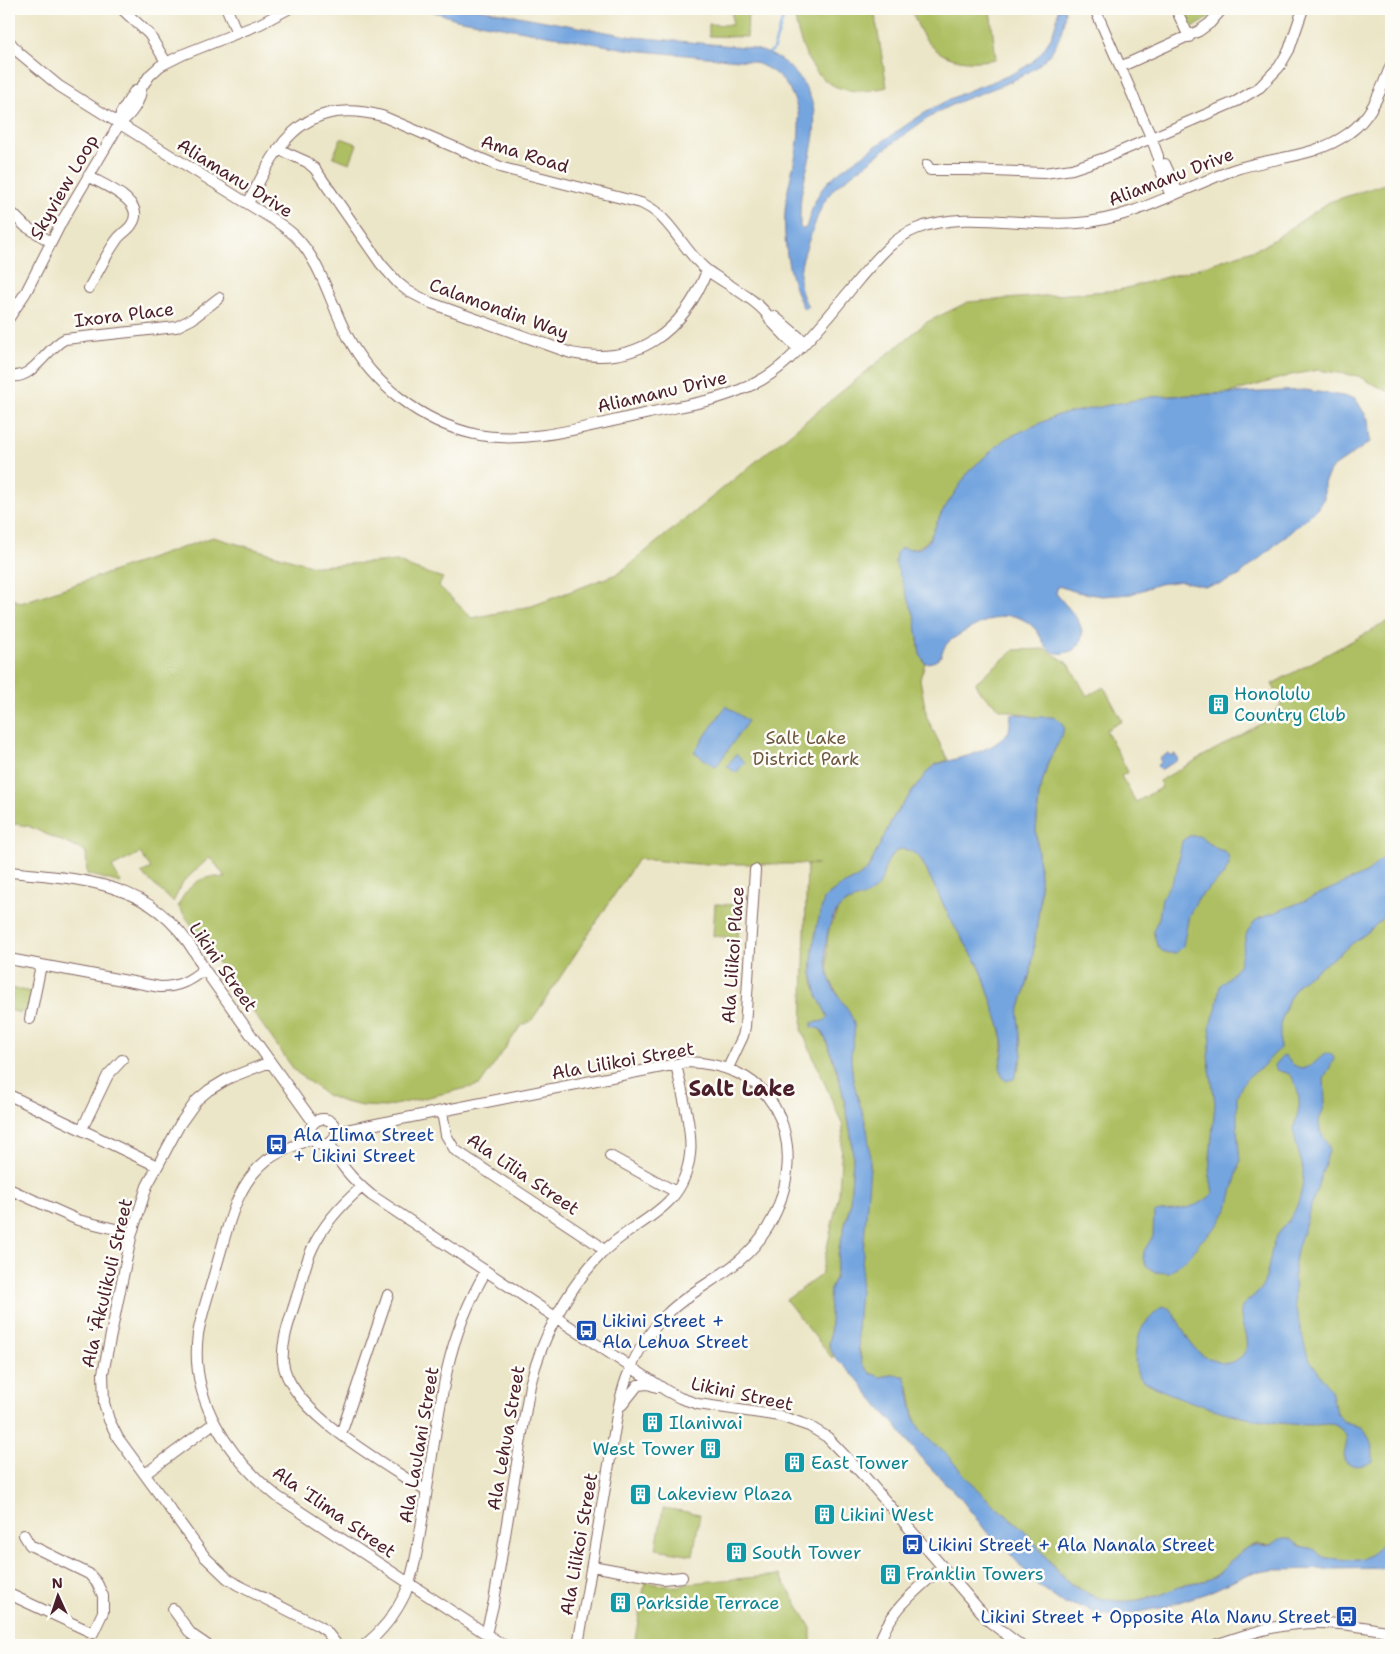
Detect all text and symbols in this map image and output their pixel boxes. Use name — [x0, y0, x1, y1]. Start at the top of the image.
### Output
street label: Ama Road — [478, 129, 572, 179]
street label: Skyview Loop — [24, 130, 104, 244]
street label: Aliamanu Drive — [172, 133, 298, 223]
street label: Aliamanu Drive — [1105, 142, 1237, 212]
street label: Calamondin Way — [426, 273, 572, 345]
street label: Ixora Place — [73, 297, 175, 333]
street label: Aliamanu Drive — [595, 365, 729, 419]
place label: Honolulu Country Club — [1234, 682, 1346, 727]
building icon: Honolulu Country Club — [1206, 692, 1230, 716]
park label: Salt Lake District Park — [753, 726, 859, 771]
street label: Ala Lilikoi Place — [716, 886, 750, 1024]
street label: Likini Street — [183, 918, 263, 1017]
street label: Ala Lilikoi Street — [550, 1037, 696, 1085]
district label: Salt Lake — [689, 1074, 795, 1103]
place label: Ala Ilima Street + Likini Street — [293, 1123, 435, 1168]
street label: Ala Līlia Street — [462, 1127, 584, 1221]
bus stop icon: Ala Ilima Street + Likini Street — [265, 1133, 289, 1157]
street label: Ala ʻĀkulikuli Street — [76, 1196, 138, 1370]
place label: Likini Street + Ala Lehua Street — [602, 1309, 749, 1354]
bus stop icon: Likini Street + Ala Lehua Street — [574, 1319, 598, 1343]
street label: Ala Lehua Street — [481, 1364, 531, 1512]
street label: Ala Laulani Street — [393, 1365, 445, 1525]
street label: Likini Street — [689, 1371, 795, 1417]
building icon: Ilaniwai — [641, 1411, 665, 1435]
place label: Ilaniwai — [669, 1411, 743, 1435]
place label: West Tower — [592, 1437, 695, 1461]
building icon: West Tower — [699, 1437, 723, 1461]
building icon: East Tower — [783, 1451, 807, 1475]
place label: East Tower — [811, 1451, 909, 1475]
street label: Ala ʻIlima Street — [268, 1460, 401, 1564]
street label: Ala Lilikoi Street — [555, 1471, 603, 1617]
building icon: Lakeview Plaza — [629, 1482, 653, 1506]
place label: Lakeview Plaza — [657, 1482, 792, 1506]
building icon: Likini West — [812, 1503, 836, 1527]
place label: Likini West — [840, 1503, 934, 1527]
bus stop icon: Likini Street + Ala Nanala Street — [900, 1533, 924, 1557]
place label: Likini Street + Ala Nanala Street — [928, 1533, 1215, 1557]
building icon: South Tower — [724, 1541, 748, 1565]
place label: South Tower — [752, 1541, 861, 1565]
building icon: Franklin Towers — [878, 1562, 902, 1586]
place label: Franklin Towers — [906, 1562, 1044, 1586]
north arrow — [32, 1572, 82, 1622]
text: N — [51, 1574, 63, 1592]
building icon: Parkside Terrace — [608, 1591, 632, 1615]
place label: Parkside Terrace — [636, 1591, 779, 1615]
place label: Likini Street + Opposite Ala Nanu Street — [980, 1605, 1331, 1629]
bus stop icon: Likini Street + Opposite Ala Nanu Street — [1335, 1605, 1359, 1629]

